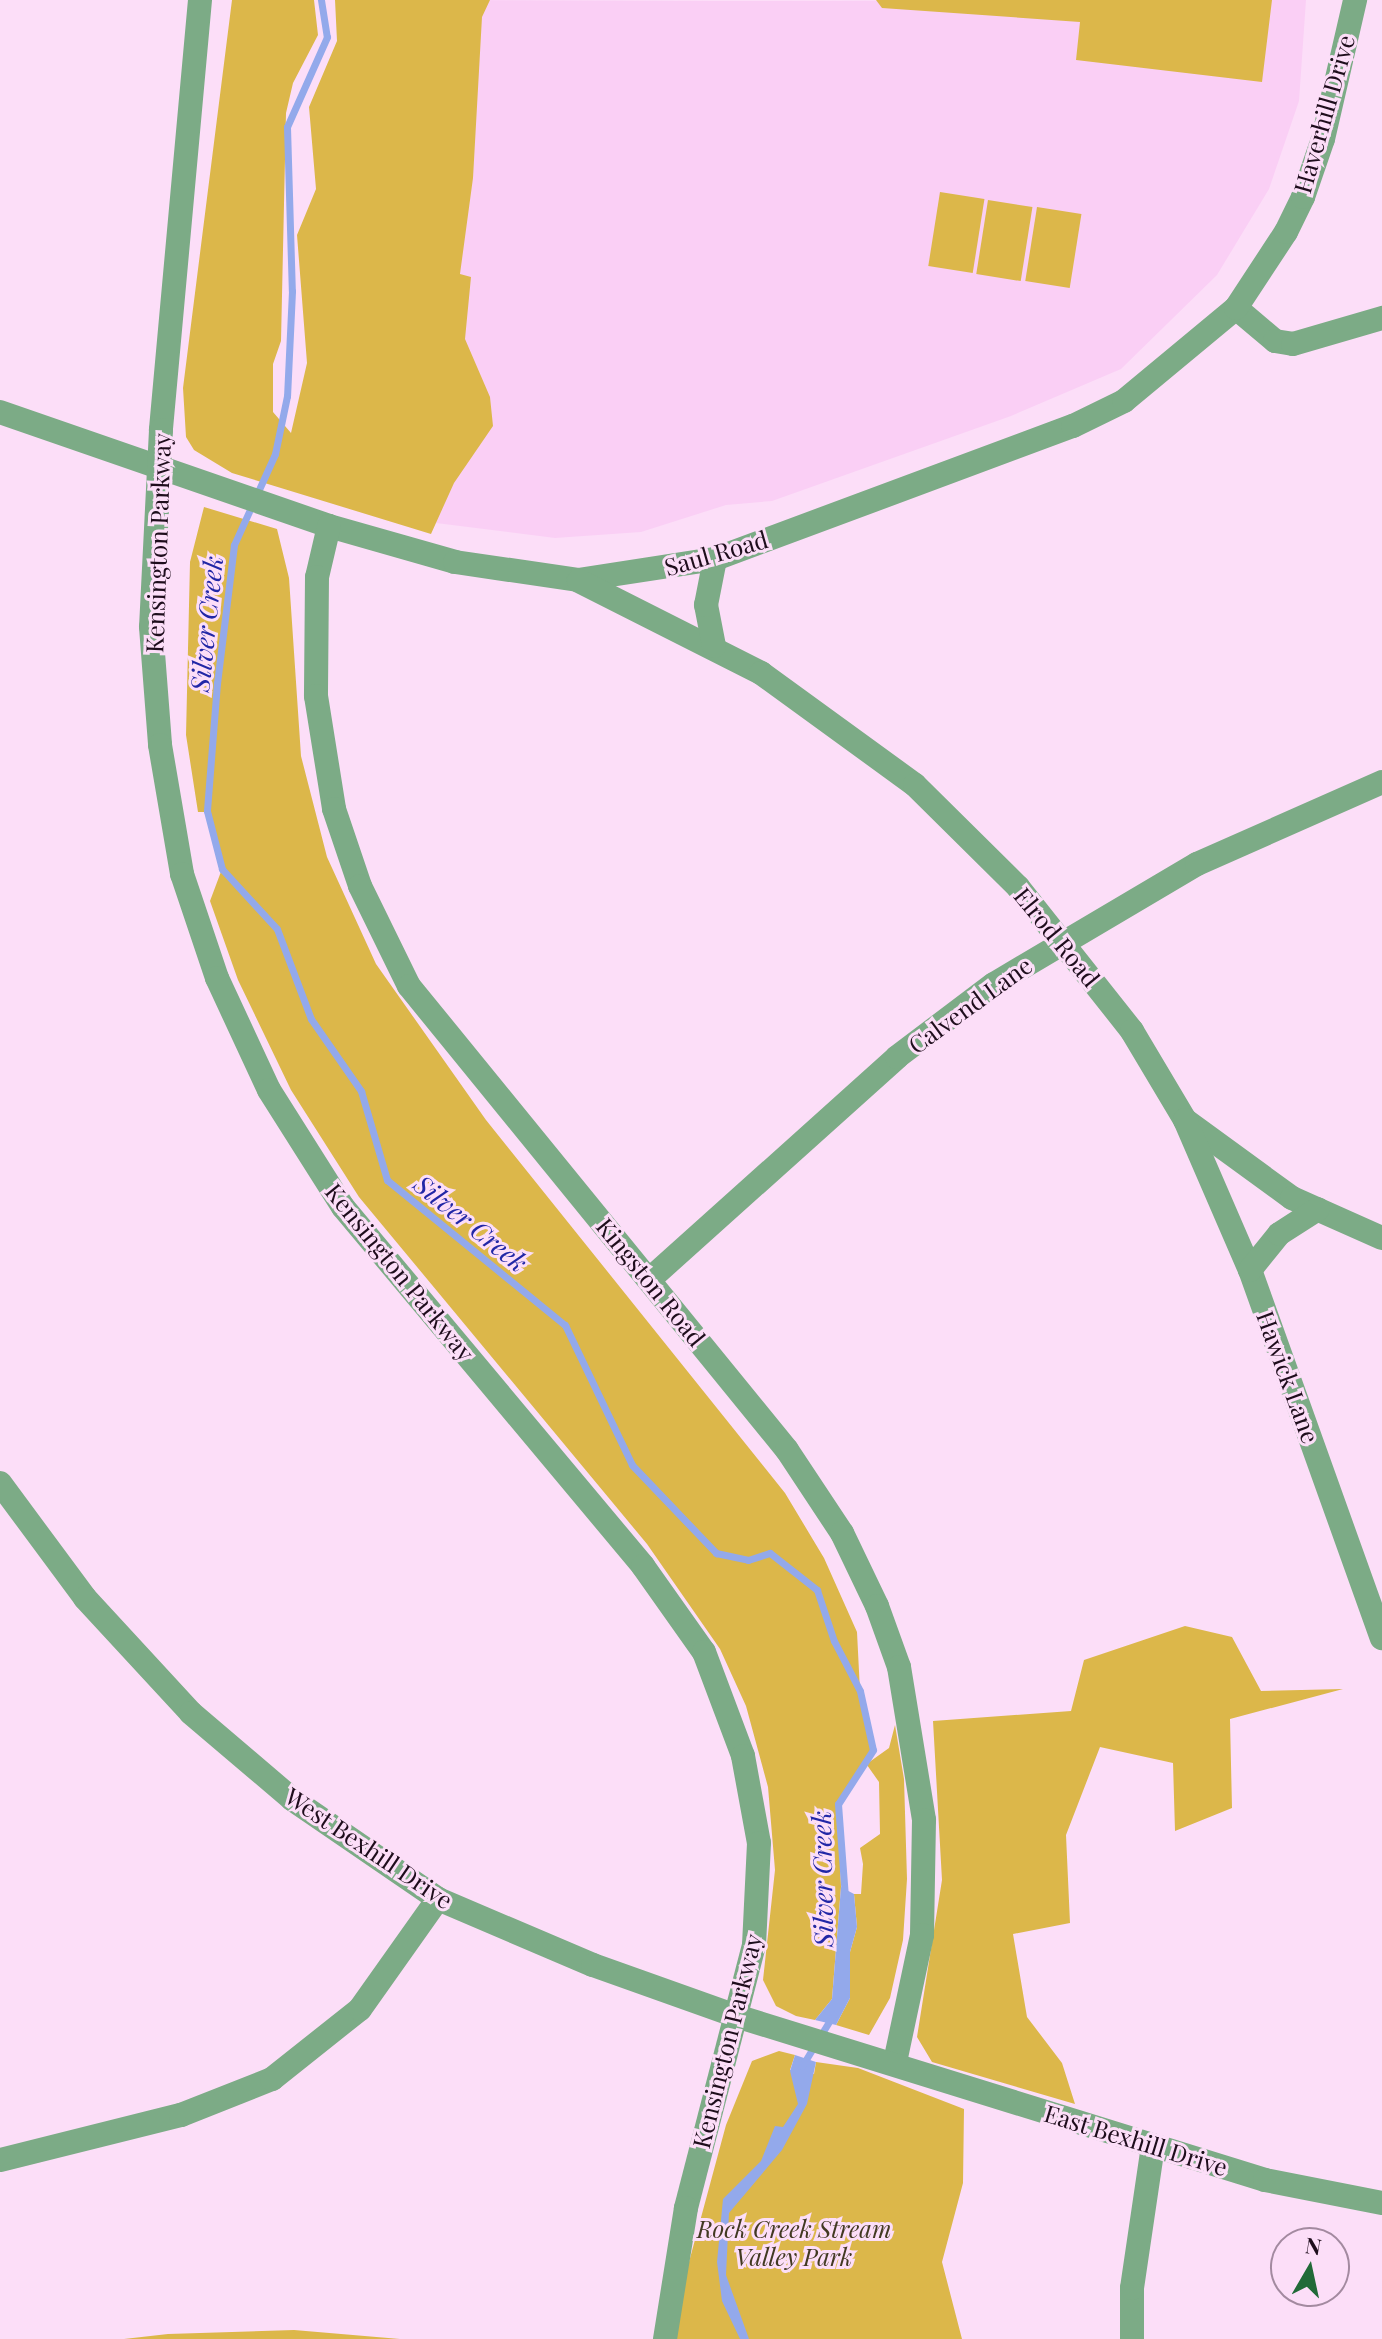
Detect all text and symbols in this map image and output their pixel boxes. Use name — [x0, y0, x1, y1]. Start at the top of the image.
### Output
street label: Haverhill Drive — [1288, 32, 1360, 196]
street label: Kensington Parkway — [140, 433, 176, 653]
street label: Saul Road — [661, 525, 771, 581]
water label: Silver Creek — [183, 555, 229, 693]
street label: Elrod Road — [1008, 882, 1106, 992]
street label: Calvend Lane — [903, 951, 1037, 1059]
water label: Silver Creek — [408, 1168, 534, 1278]
street label: Kensington Parkway — [320, 1177, 480, 1367]
street label: Kingston Road — [591, 1212, 711, 1352]
street label: Hawick Lane — [1251, 1307, 1325, 1447]
street label: West Bexhill Drive — [280, 1781, 458, 1915]
water label: Silver Creek — [805, 1811, 839, 1947]
street label: Kensington Parkway — [686, 1931, 768, 2151]
street label: East Bexhill Drive — [1041, 2098, 1231, 2182]
park label: Rock Creek Stream Valley Park — [697, 2215, 891, 2271]
north arrow — [1270, 2227, 1350, 2307]
text: N — [1303, 2229, 1324, 2261]

